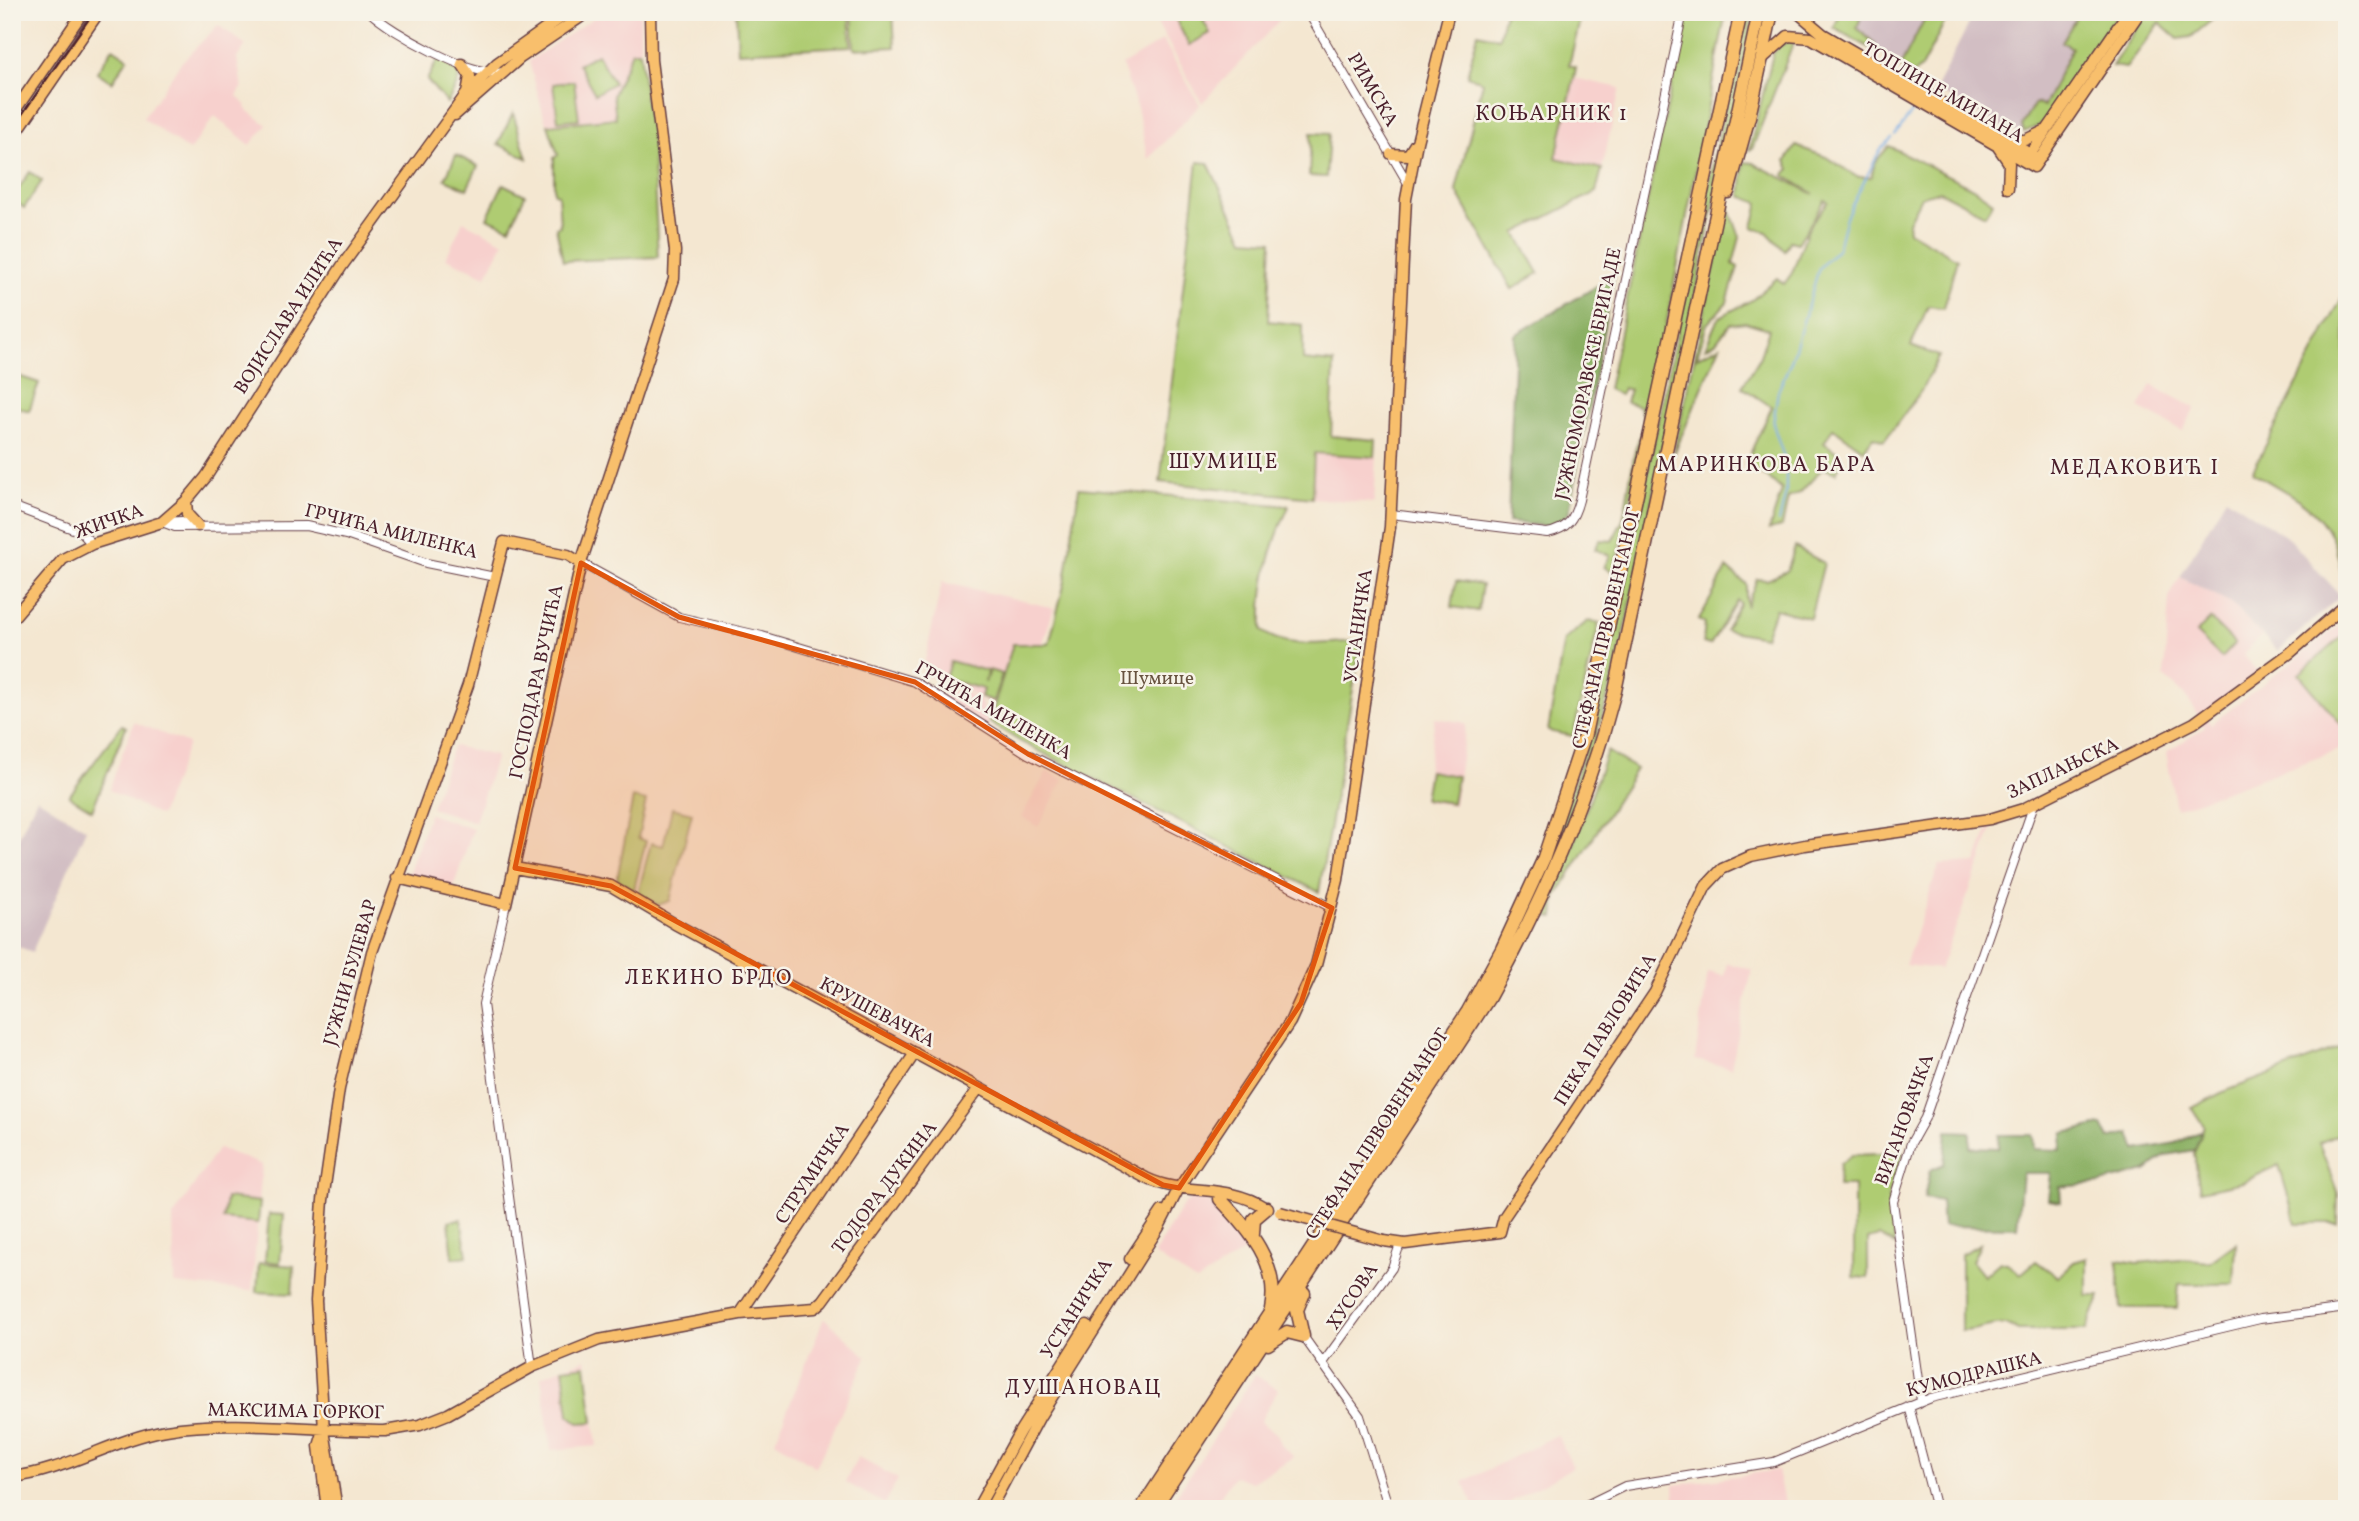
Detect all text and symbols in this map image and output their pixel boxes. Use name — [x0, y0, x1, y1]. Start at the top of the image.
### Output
street label: ТОПЛИЦЕ МИЛАНА — [1858, 36, 2028, 150]
street label: РИМСКА — [1340, 48, 1404, 132]
district label: КОЊАРНИК 1 — [1475, 100, 1629, 129]
street label: ВОЈИСЛАВА ИЛИЋА — [228, 232, 350, 400]
street label: ЈУЖНОМОРАВСКЕ БРИГАДЕ — [1550, 245, 1628, 503]
district label: ШУМИЦЕ — [1169, 448, 1279, 477]
district label: МАРИНКОВА БАРА — [1657, 451, 1877, 480]
district label: МЕДАКОВИЋ I — [2050, 454, 2220, 483]
street label: ЖИЧКА — [71, 498, 147, 546]
street label: ГРЧИЋА МИЛЕНКА — [302, 498, 480, 566]
street label: СТЕФАНА ПРВОВЕНЧАНОГ — [1567, 505, 1647, 751]
street label: УСТАНИЧКА — [1338, 567, 1380, 685]
street label: ГОСПОДАРА ВУЧИЋА — [504, 582, 570, 782]
street label: ГРЧИЋА МИЛЕНКА — [910, 655, 1076, 767]
park label: Шумице — [1120, 666, 1194, 692]
street label: ЗАПЛАЊСКА — [2003, 732, 2123, 806]
street label: ЈУЖНИ БУЛЕВАР — [318, 897, 384, 1049]
street label: ПЕКА ПАВЛОВИЋА — [1549, 949, 1663, 1111]
district label: ЛЕКИНО БРДО — [625, 964, 793, 993]
street label: КРУШЕВАЧКА — [814, 971, 940, 1055]
street label: СТЕФАНА ПРВОВЕНЧАНОГ — [1300, 1023, 1456, 1245]
street label: ВИТАНОВАЧКА — [1869, 1051, 1941, 1189]
street label: ТОДОРА ДУКИНА — [826, 1116, 944, 1260]
street label: СТРУМИЧКА — [770, 1118, 856, 1230]
street label: УСТАНИЧКА — [1035, 1254, 1119, 1364]
street label: ХУСОВА — [1321, 1259, 1385, 1335]
street label: КУМОДРАШКА — [1904, 1346, 2044, 1404]
district label: ДУШАНОВАЦ — [1005, 1374, 1163, 1403]
street label: МАКСИМА ГОРКОГ — [207, 1397, 385, 1427]

